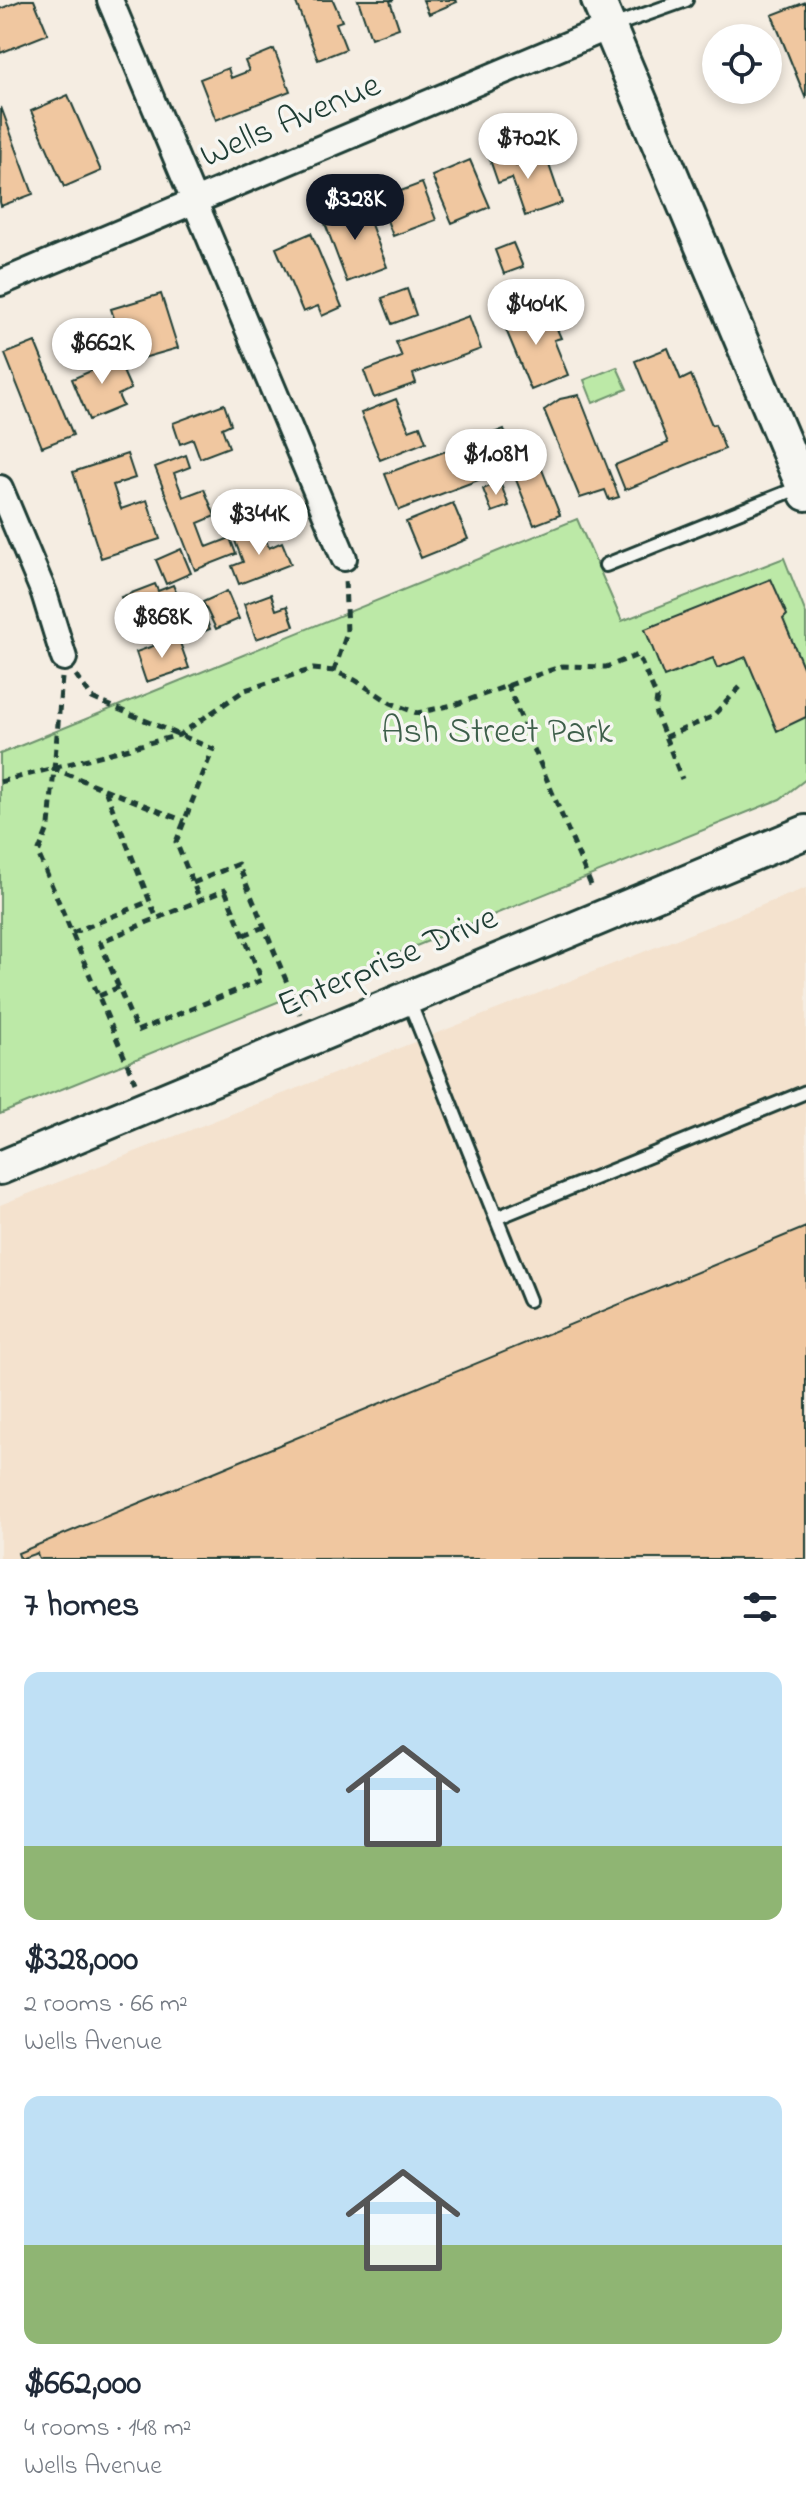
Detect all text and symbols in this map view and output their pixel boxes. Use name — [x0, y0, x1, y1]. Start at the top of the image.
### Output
map controls — [702, 24, 782, 104]
button: locate — [702, 24, 782, 104]
street label: Wells Avenue — [193, 60, 390, 184]
pin: $702K — [472, 113, 584, 181]
text: $702K — [496, 120, 560, 158]
pin: $328K — [299, 174, 411, 242]
text: $328K — [324, 181, 386, 219]
pin: $404K — [480, 279, 592, 347]
text: $404K — [506, 286, 567, 324]
pin: $662K — [46, 318, 158, 386]
text: $662K — [70, 325, 134, 363]
pin: $1.08M — [431, 429, 561, 497]
text: $1.08M — [463, 436, 529, 474]
pin: $344K — [203, 489, 315, 557]
text: $344K — [229, 496, 289, 534]
pin: $868K — [106, 592, 218, 660]
text: $868K — [132, 599, 192, 637]
park label: Ash Street Park — [381, 707, 613, 760]
street label: Enterprise Drive — [270, 892, 507, 1033]
text: 7 homes — [24, 1582, 139, 1632]
icon: filters — [738, 1585, 782, 1629]
icon: home — [331, 1724, 475, 1868]
text: $328,000 — [24, 1936, 138, 1986]
text: 2 rooms · 66 m² — [24, 1986, 188, 2024]
text: Wells Avenue — [24, 2024, 162, 2062]
icon: home — [331, 2148, 475, 2292]
text: $662,000 — [24, 2360, 141, 2410]
text: 4 rooms · 148 m² — [24, 2410, 191, 2448]
text: Wells Avenue — [24, 2448, 162, 2486]

